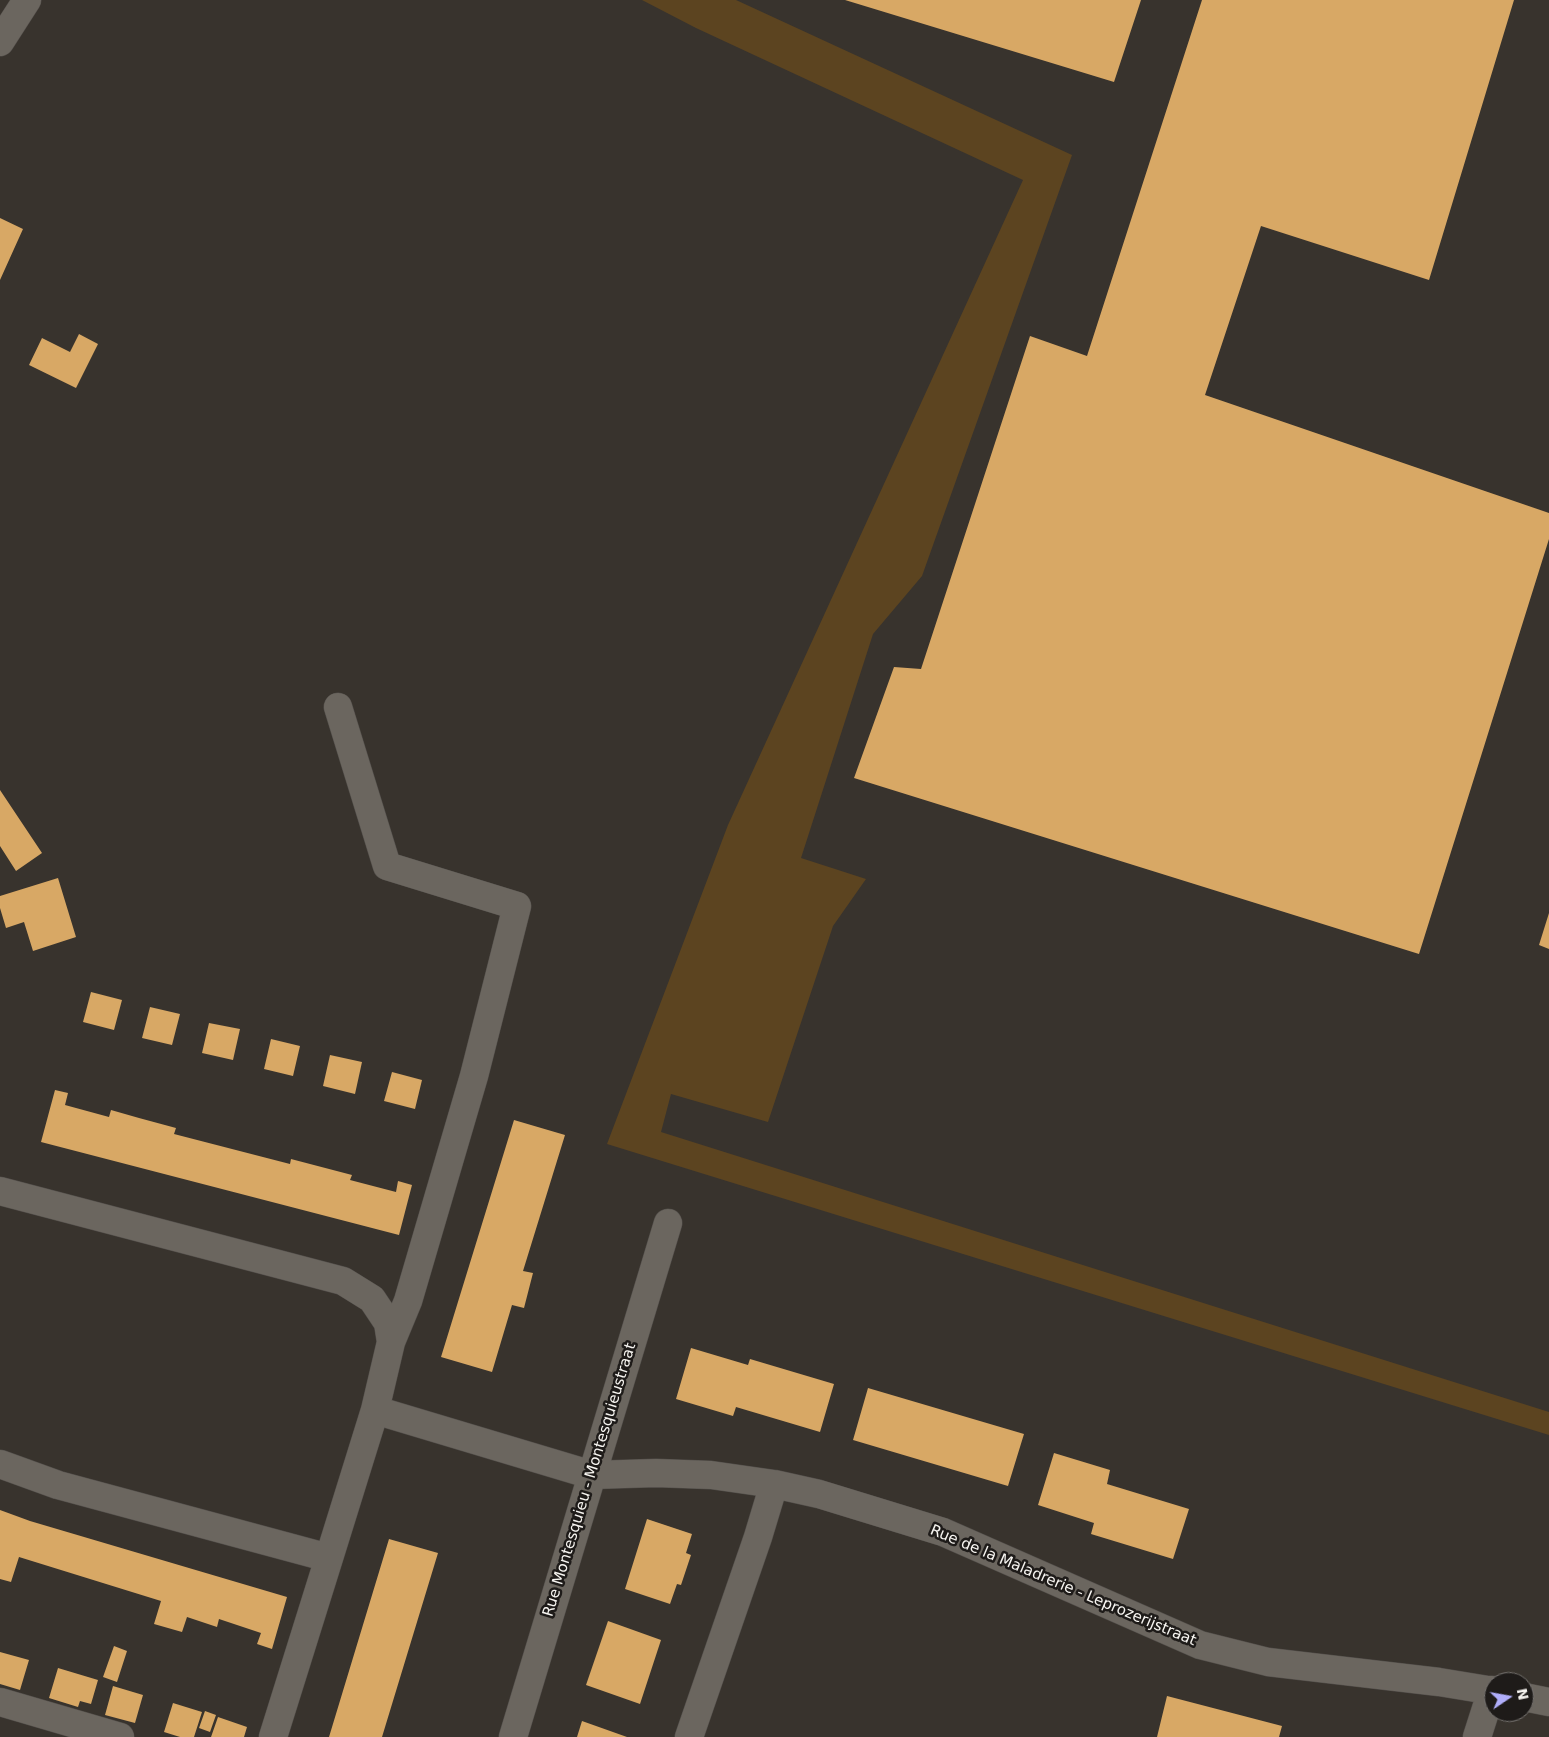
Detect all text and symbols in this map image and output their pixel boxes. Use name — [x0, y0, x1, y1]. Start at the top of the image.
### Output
street label: Rue Montesquieu - Montesquieustraat — [540, 1341, 640, 1619]
street label: Rue de la Maladrerie - Leprozerijstraat — [927, 1522, 1199, 1650]
north arrow — [1484, 1672, 1534, 1722]
text: N — [1514, 1687, 1532, 1701]

